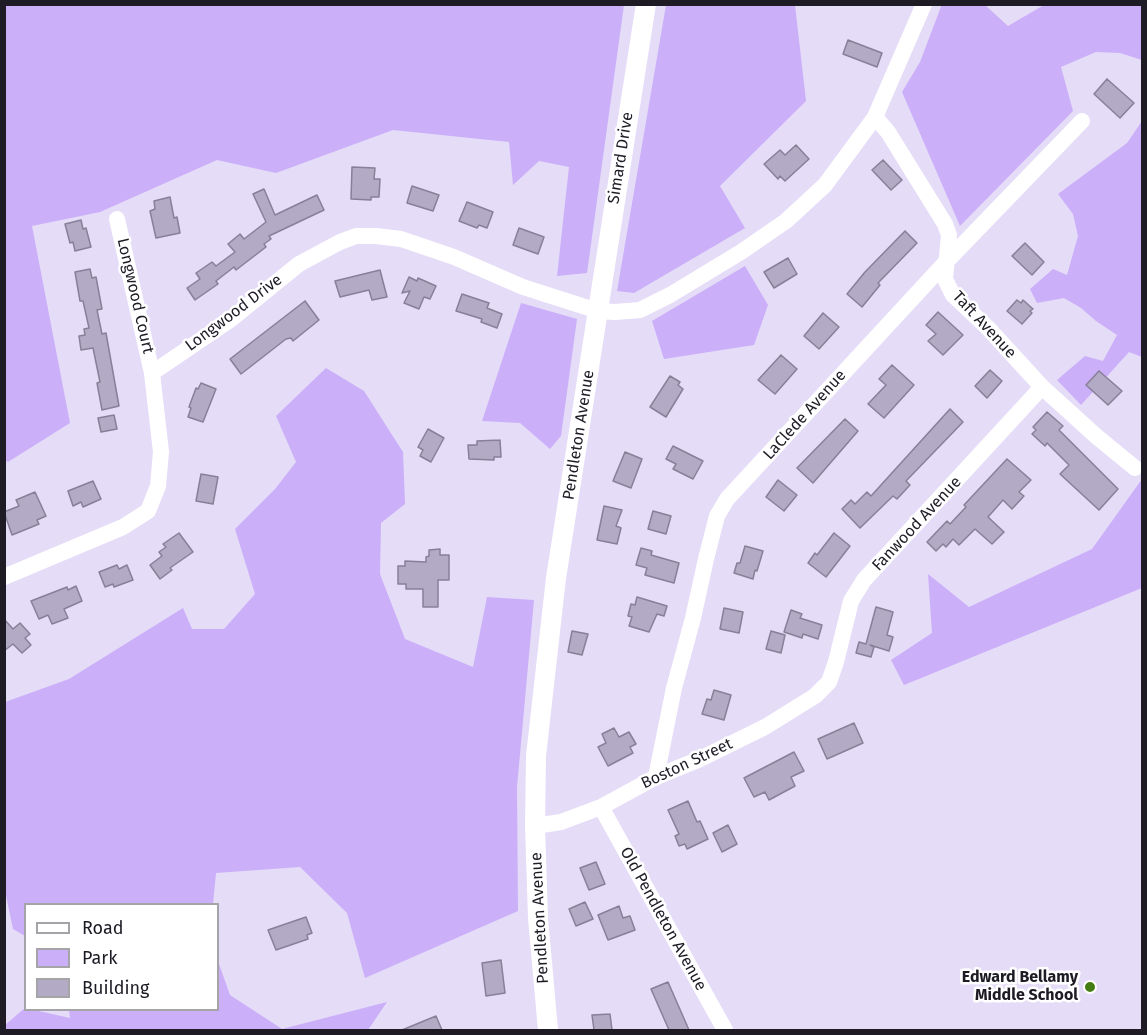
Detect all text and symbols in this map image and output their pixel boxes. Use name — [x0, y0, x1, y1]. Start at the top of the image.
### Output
street label: Simard Drive — [604, 111, 638, 205]
street label: Longwood Court — [112, 236, 158, 356]
street label: Longwood Drive — [182, 270, 286, 356]
street label: Taft Avenue — [948, 287, 1020, 363]
street label: LaClede Avenue — [760, 366, 850, 464]
street label: Pendleton Avenue — [559, 369, 599, 501]
street label: Fanwood Avenue — [868, 473, 966, 575]
street label: Boston Street — [638, 734, 736, 794]
street label: Old Pendleton Avenue — [616, 844, 710, 994]
street label: Pendleton Avenue — [527, 852, 553, 984]
legend — [24, 903, 219, 1011]
text: Road — [82, 917, 124, 939]
text: Park — [82, 947, 117, 969]
place label: Edward Bellamy Middle School — [962, 968, 1078, 1006]
text: Building — [82, 977, 149, 999]
marker: Edward Bellamy Middle School — [1083, 980, 1097, 994]

